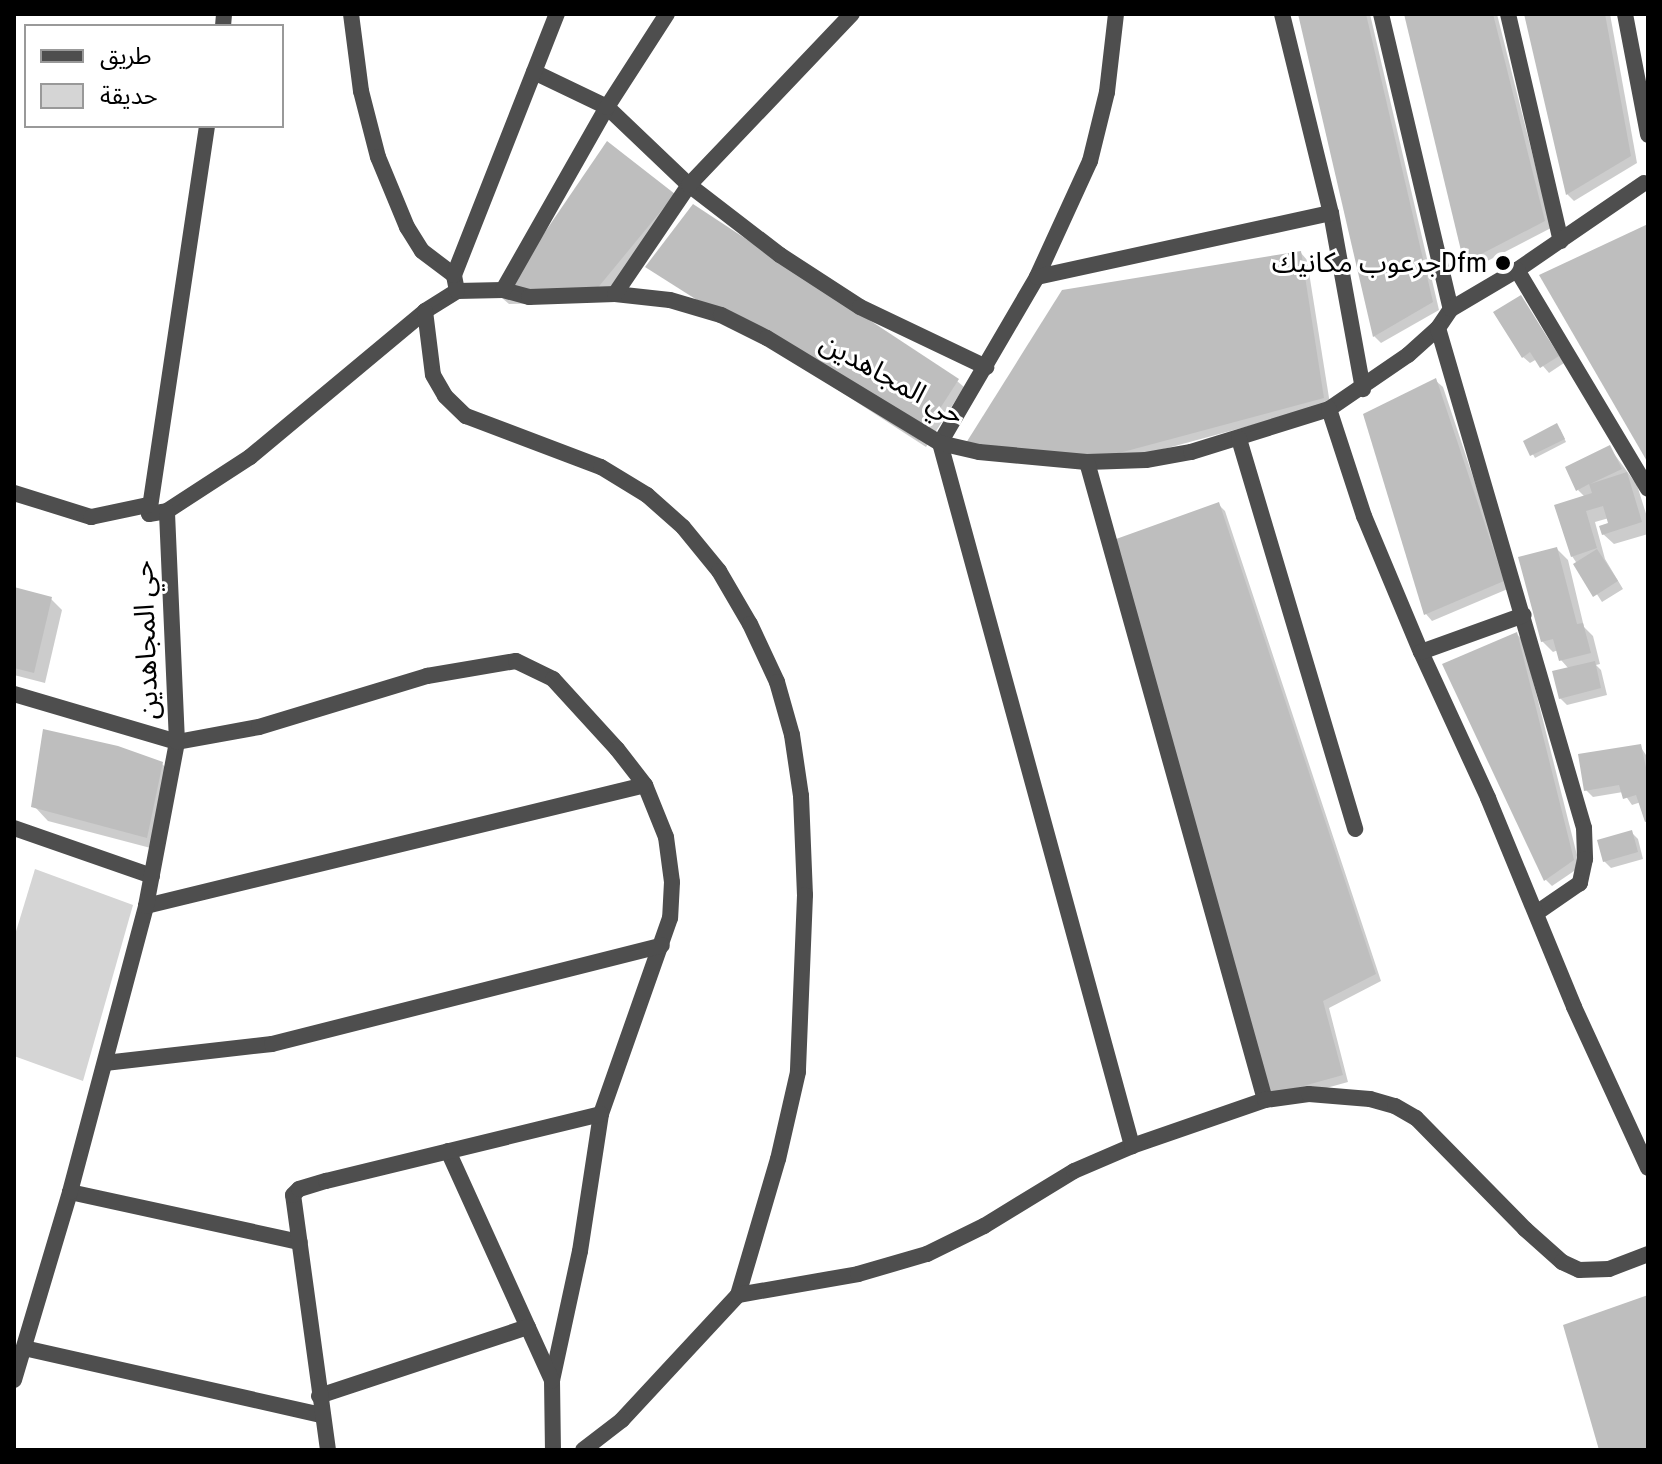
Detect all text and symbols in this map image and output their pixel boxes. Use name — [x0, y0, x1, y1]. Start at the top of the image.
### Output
legend — [24, 24, 284, 128]
text: طريق — [100, 42, 152, 70]
text: حديقة — [100, 82, 158, 110]
place label: جرعوب مكانيكDfm — [1272, 246, 1487, 280]
marker: جرعوب مكانيكDfm — [1494, 254, 1512, 272]
street label: حي المجاهدين — [814, 326, 970, 432]
street label: حي المجاهدين — [126, 560, 166, 720]

